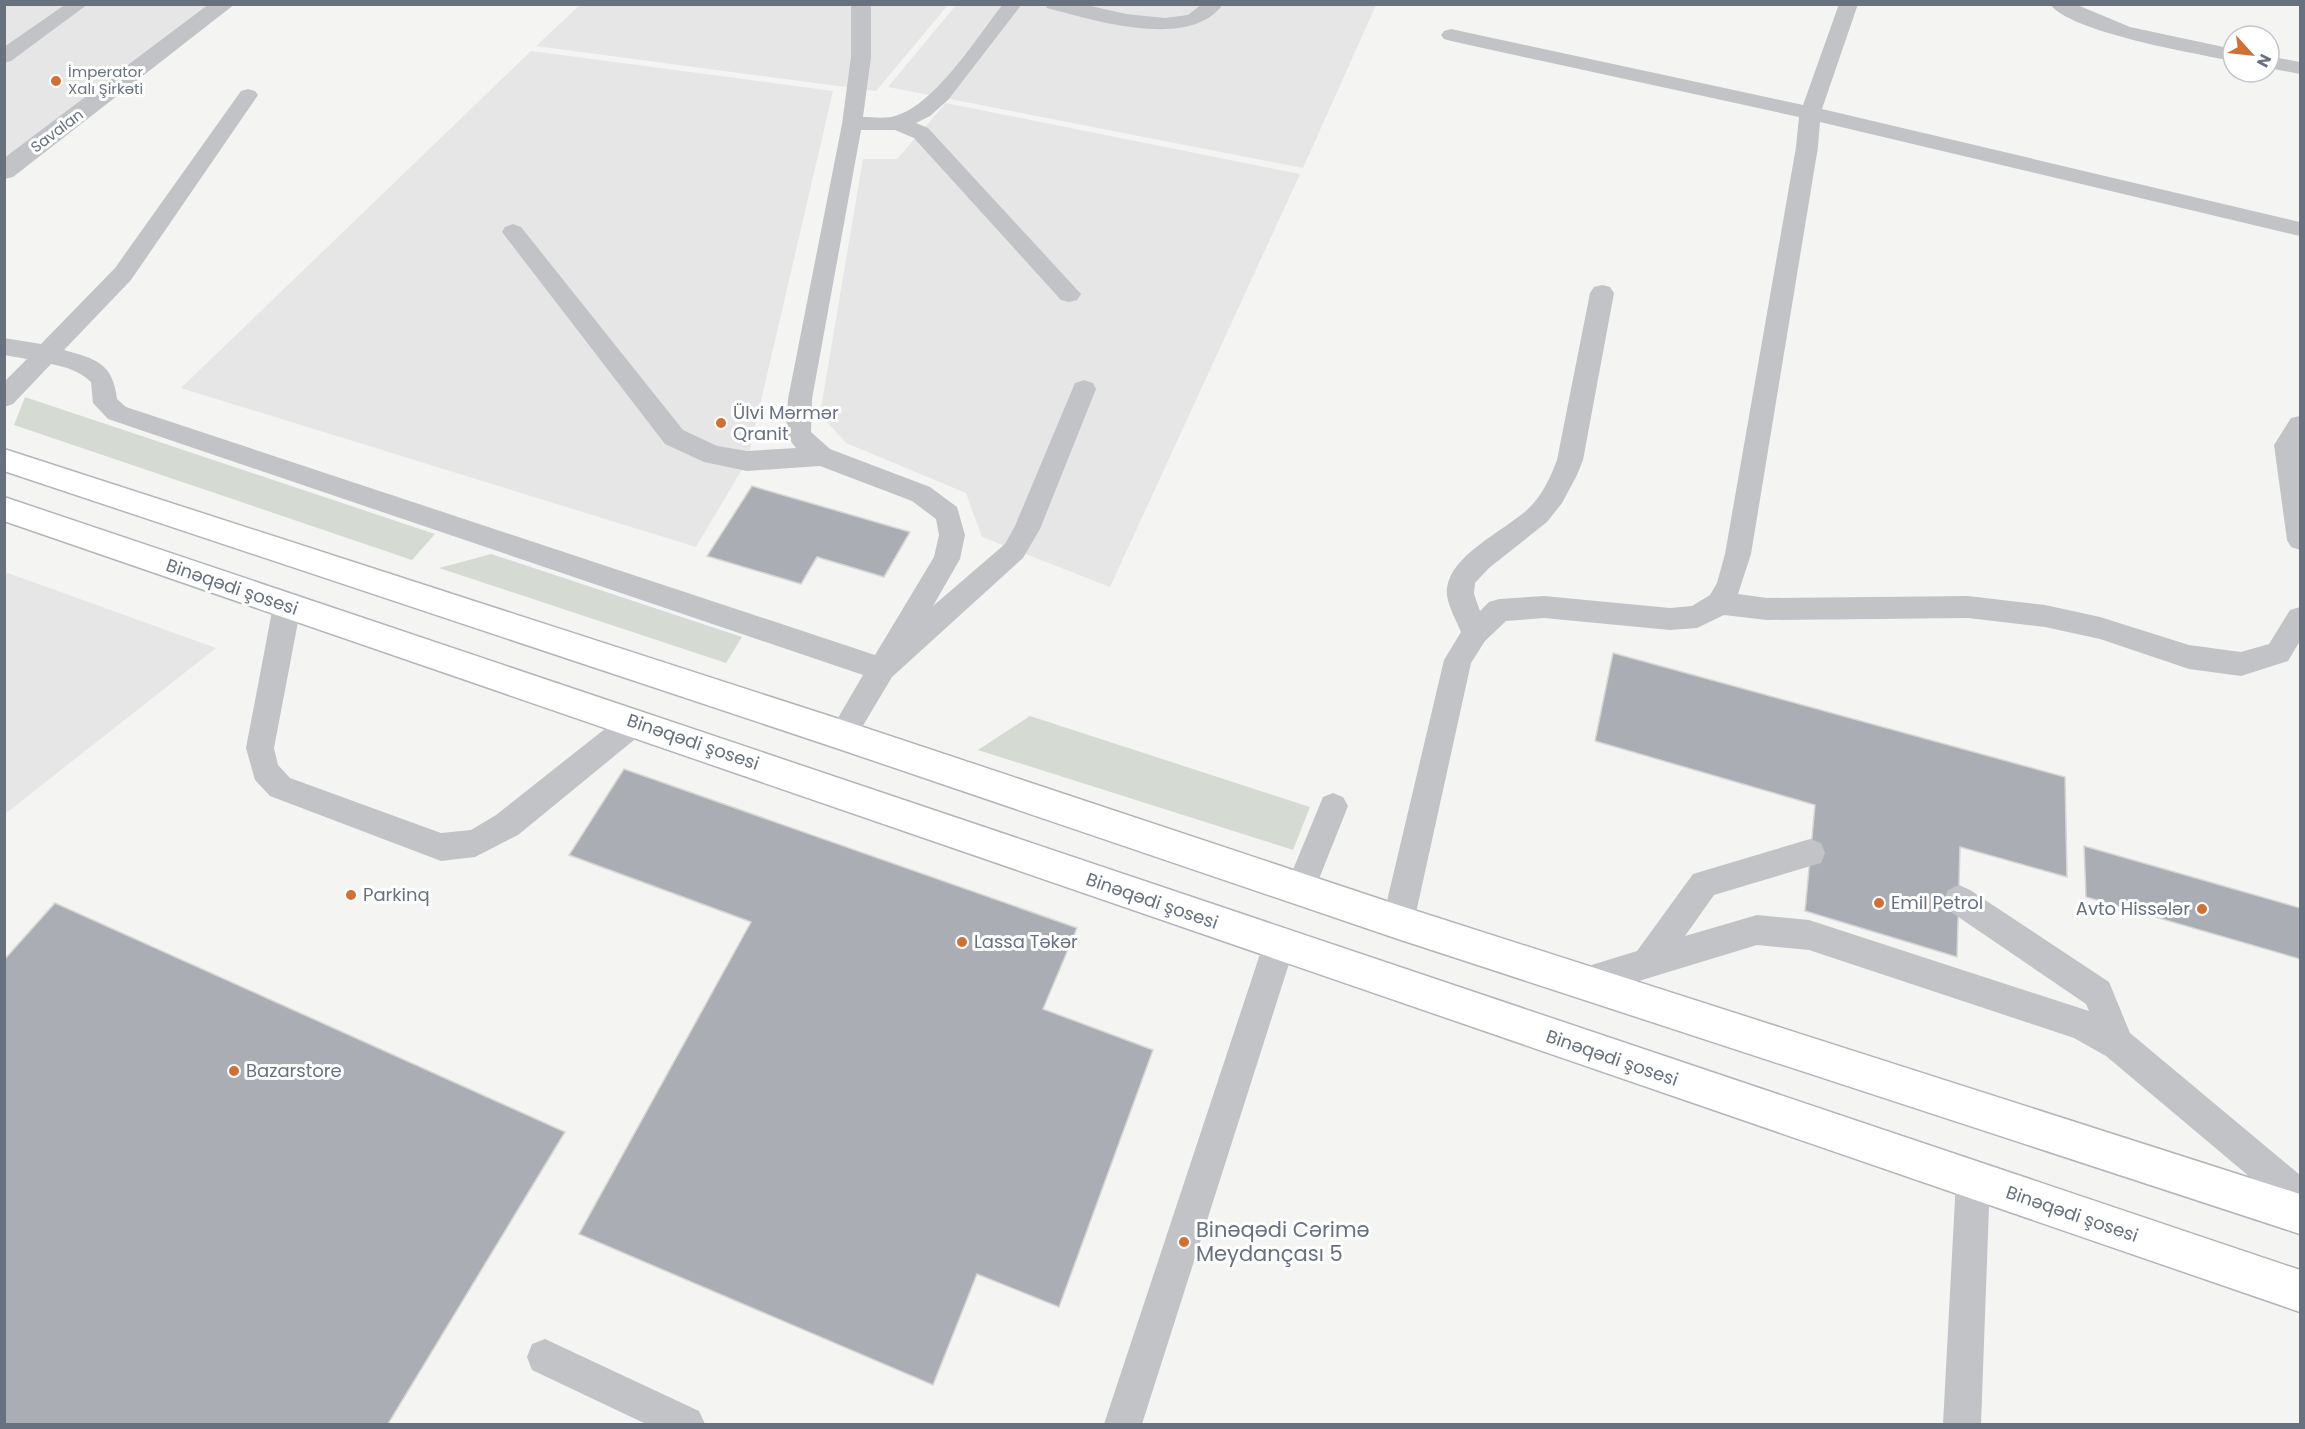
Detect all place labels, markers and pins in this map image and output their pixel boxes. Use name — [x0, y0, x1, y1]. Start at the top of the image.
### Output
place label: İmperator Xalı Şirkəti — [68, 61, 143, 99]
marker: İmperator Xalı Şirkəti — [49, 74, 63, 88]
place label: Ülvi Mərmər Qranit — [733, 400, 839, 446]
marker: Ülvi Mərmər Qranit — [714, 416, 728, 430]
place label: Parkinq — [363, 882, 430, 907]
marker: Parkinq — [344, 888, 358, 902]
place label: Emil Petrol — [1891, 890, 1983, 915]
marker: Emil Petrol — [1872, 896, 1886, 910]
place label: Avto Hissələr — [2076, 896, 2190, 921]
marker: Avto Hissələr — [2195, 902, 2209, 916]
place label: Lassa Təkər — [974, 929, 1078, 954]
marker: Lassa Təkər — [955, 935, 969, 949]
place label: Bazarstore — [246, 1058, 342, 1083]
marker: Bazarstore — [227, 1064, 241, 1078]
place label: Binəqədi Cərimə Meydançası 5 — [1196, 1215, 1370, 1268]
marker: Binəqədi Cərimə Meydançası 5 — [1177, 1235, 1191, 1249]

